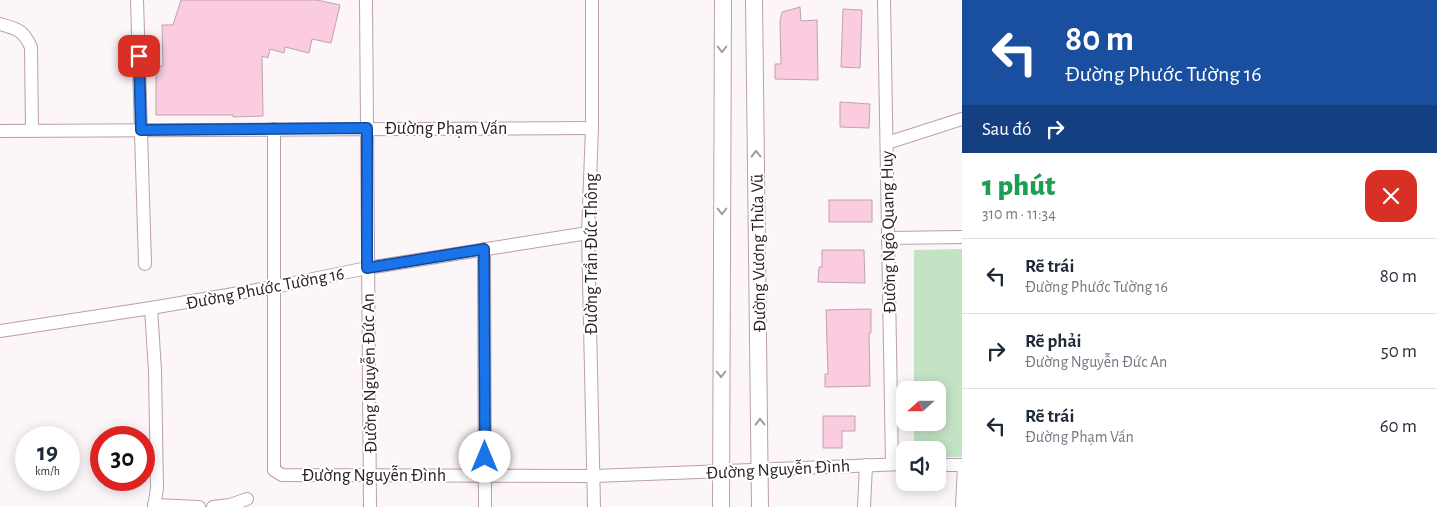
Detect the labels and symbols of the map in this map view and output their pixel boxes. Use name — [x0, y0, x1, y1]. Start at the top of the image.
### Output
pin — [118, 35, 160, 77]
one-way arrow — [717, 45, 727, 53]
street label: Đường Phạm Vấn — [385, 119, 507, 138]
one-way arrow — [751, 150, 762, 158]
street label: Đường Ngô Quang Huy — [879, 150, 899, 313]
street label: Đường Trần Đức Thông — [582, 173, 601, 335]
street label: Đường Vương Thừa Vũ — [749, 174, 769, 332]
one-way arrow — [716, 207, 727, 215]
street label: Đường Phước Tường 16 — [185, 265, 346, 313]
street label: Đường Nguyễn Đức An — [358, 293, 380, 453]
one-way arrow — [716, 370, 726, 378]
north arrow — [896, 381, 946, 431]
one-way arrow — [755, 417, 765, 425]
speed limit sign: 30 — [90, 426, 155, 491]
position arrow — [458, 430, 510, 482]
street label: Đường Nguyễn Đình — [706, 455, 850, 483]
street label: Đường Nguyễn Đình — [302, 465, 446, 485]

